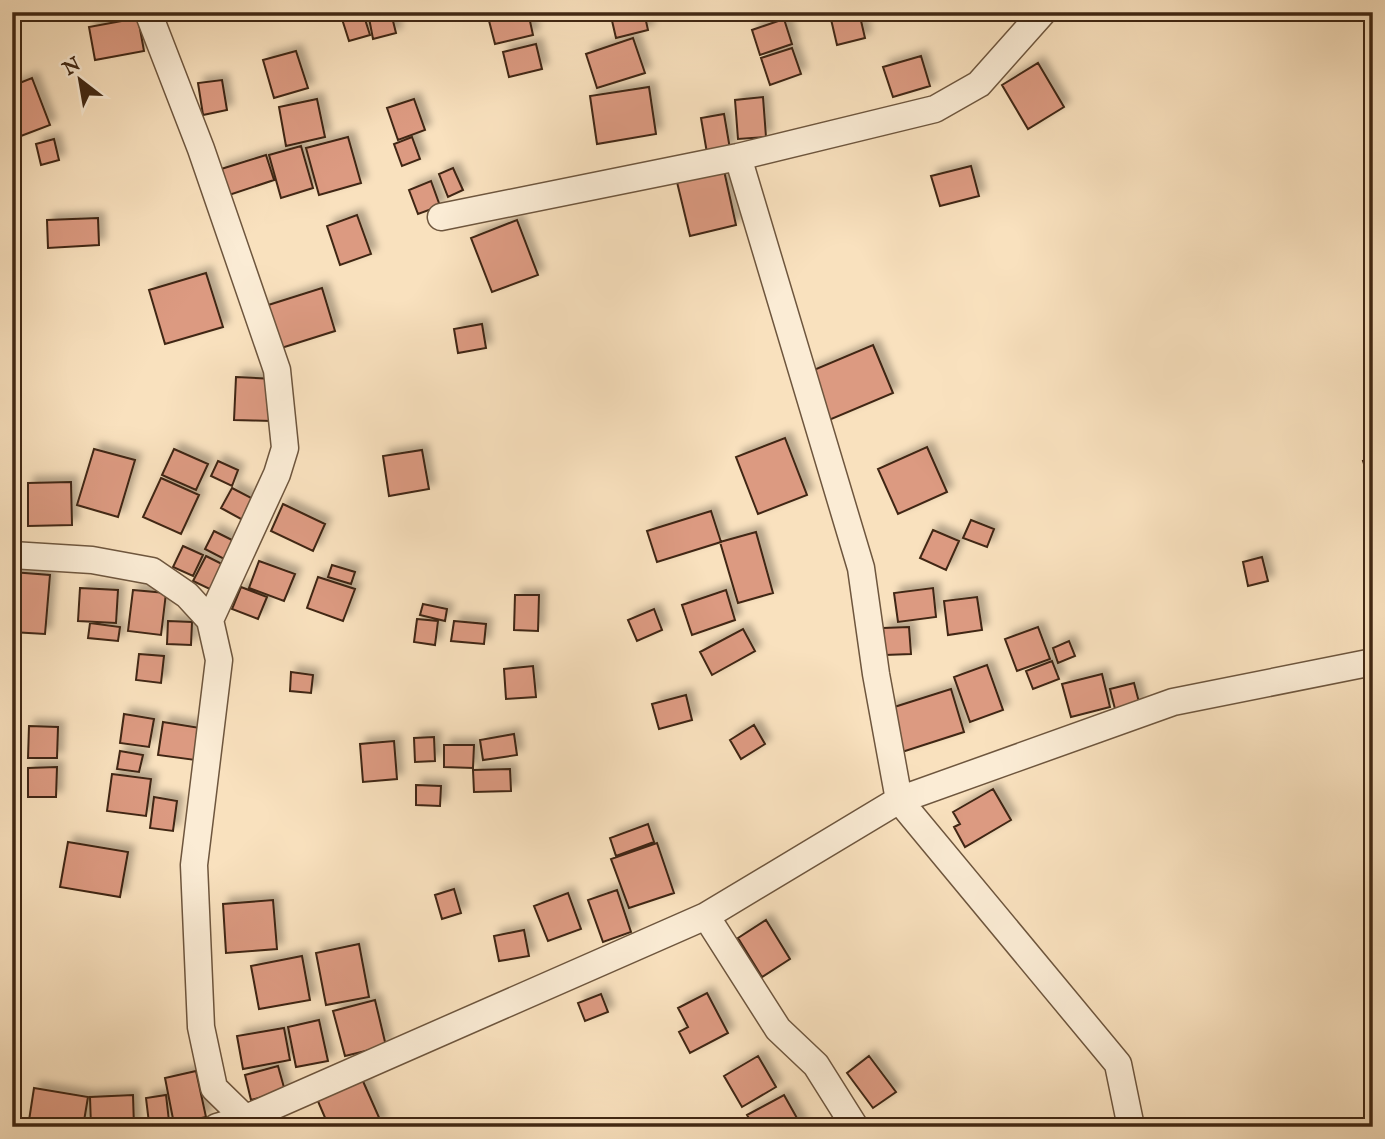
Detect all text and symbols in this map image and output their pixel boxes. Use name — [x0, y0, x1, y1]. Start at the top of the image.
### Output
north arrow — [46, 46, 116, 116]
text: N — [58, 52, 86, 82]

